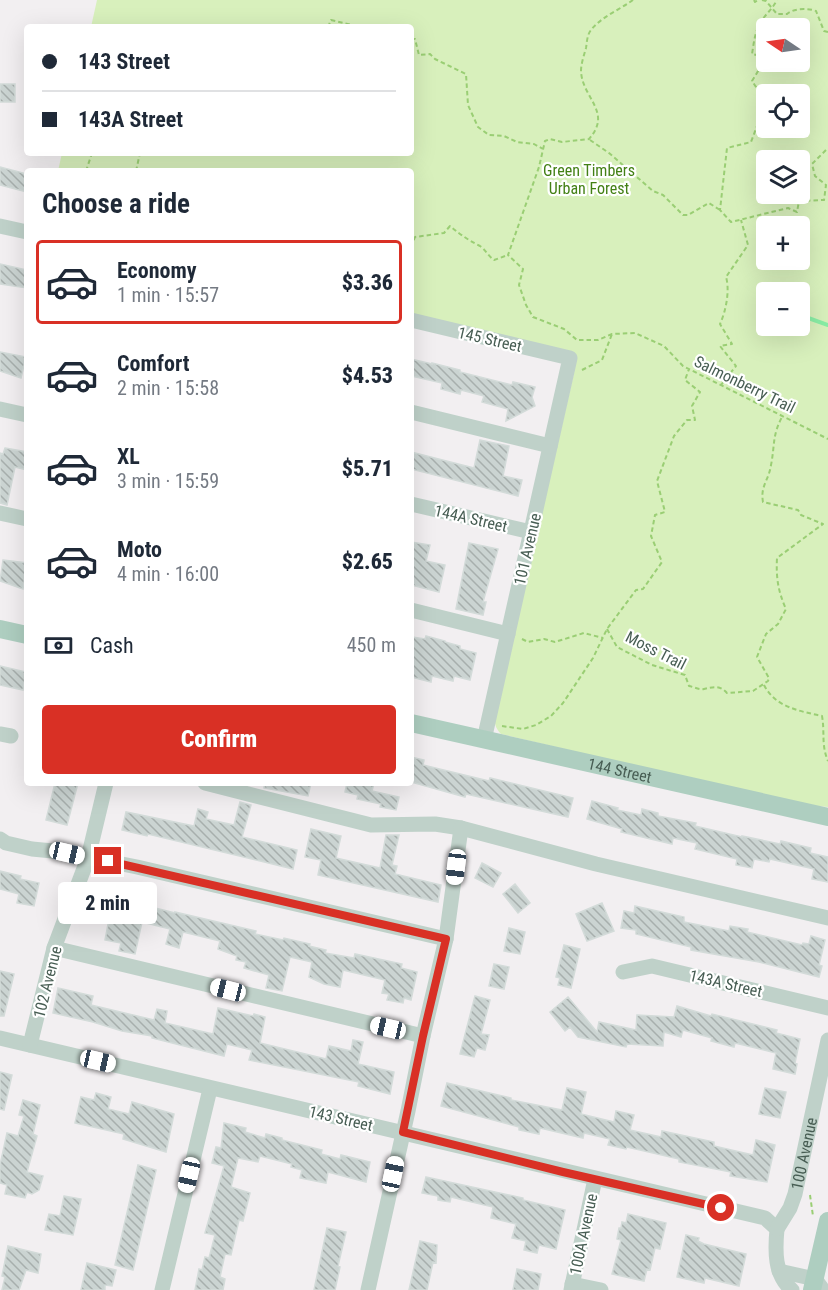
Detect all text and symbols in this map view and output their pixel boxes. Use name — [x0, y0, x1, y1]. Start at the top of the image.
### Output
north arrow — [756, 18, 810, 72]
map controls — [756, 18, 810, 336]
text: 143 Street — [78, 49, 170, 74]
button: locate — [756, 84, 810, 138]
text: 143A Street — [78, 107, 183, 132]
button: layers — [756, 150, 810, 204]
park label: Green Timbers Urban Forest — [543, 161, 635, 198]
text: Choose a ride — [42, 188, 190, 220]
button: + — [756, 216, 810, 270]
icon: car — [45, 255, 99, 309]
text: Economy — [117, 258, 197, 283]
text: $3.36 — [342, 270, 393, 295]
button: − — [756, 282, 810, 336]
text: 1 min · 15:57 — [117, 283, 219, 307]
street label: 145 Street — [456, 323, 524, 356]
icon: car — [45, 348, 99, 402]
text: Comfort — [117, 351, 190, 376]
street label: Salmonberry Trail — [691, 352, 798, 417]
text: $4.53 — [342, 363, 393, 388]
text: 2 min · 15:58 — [117, 376, 219, 400]
icon: car — [45, 441, 99, 495]
text: XL — [117, 444, 140, 469]
text: $5.71 — [342, 456, 393, 481]
text: 3 min · 15:59 — [117, 469, 219, 493]
street label: 144A Street — [433, 501, 509, 536]
street label: 101 Avenue — [510, 511, 545, 587]
icon: car — [45, 534, 99, 588]
text: Moto — [117, 537, 162, 562]
text: $2.65 — [342, 549, 393, 574]
text: 4 min · 16:00 — [117, 562, 219, 586]
street label: Moss Trail — [622, 627, 689, 674]
icon: cash — [42, 629, 75, 662]
text: Cash — [90, 633, 134, 658]
text: 450 m — [347, 633, 396, 657]
button: Confirm — [42, 705, 396, 774]
street label: 144 Street — [586, 754, 654, 787]
car — [47, 840, 87, 866]
route end — [94, 847, 121, 874]
car — [445, 848, 467, 886]
callout: 2 min — [58, 882, 158, 924]
text: 2 min — [85, 891, 130, 915]
street label: 102 Avenue — [29, 944, 66, 1020]
street label: 143A Street — [688, 966, 764, 1001]
car — [208, 977, 248, 1003]
car — [368, 1015, 408, 1041]
car — [78, 1048, 118, 1074]
street label: 143 Street — [307, 1102, 375, 1135]
street label: 100 Avenue — [787, 1116, 821, 1191]
car — [176, 1155, 202, 1195]
car — [380, 1155, 406, 1193]
street label: 100A Avenue — [566, 1192, 601, 1277]
route start — [707, 1194, 734, 1221]

